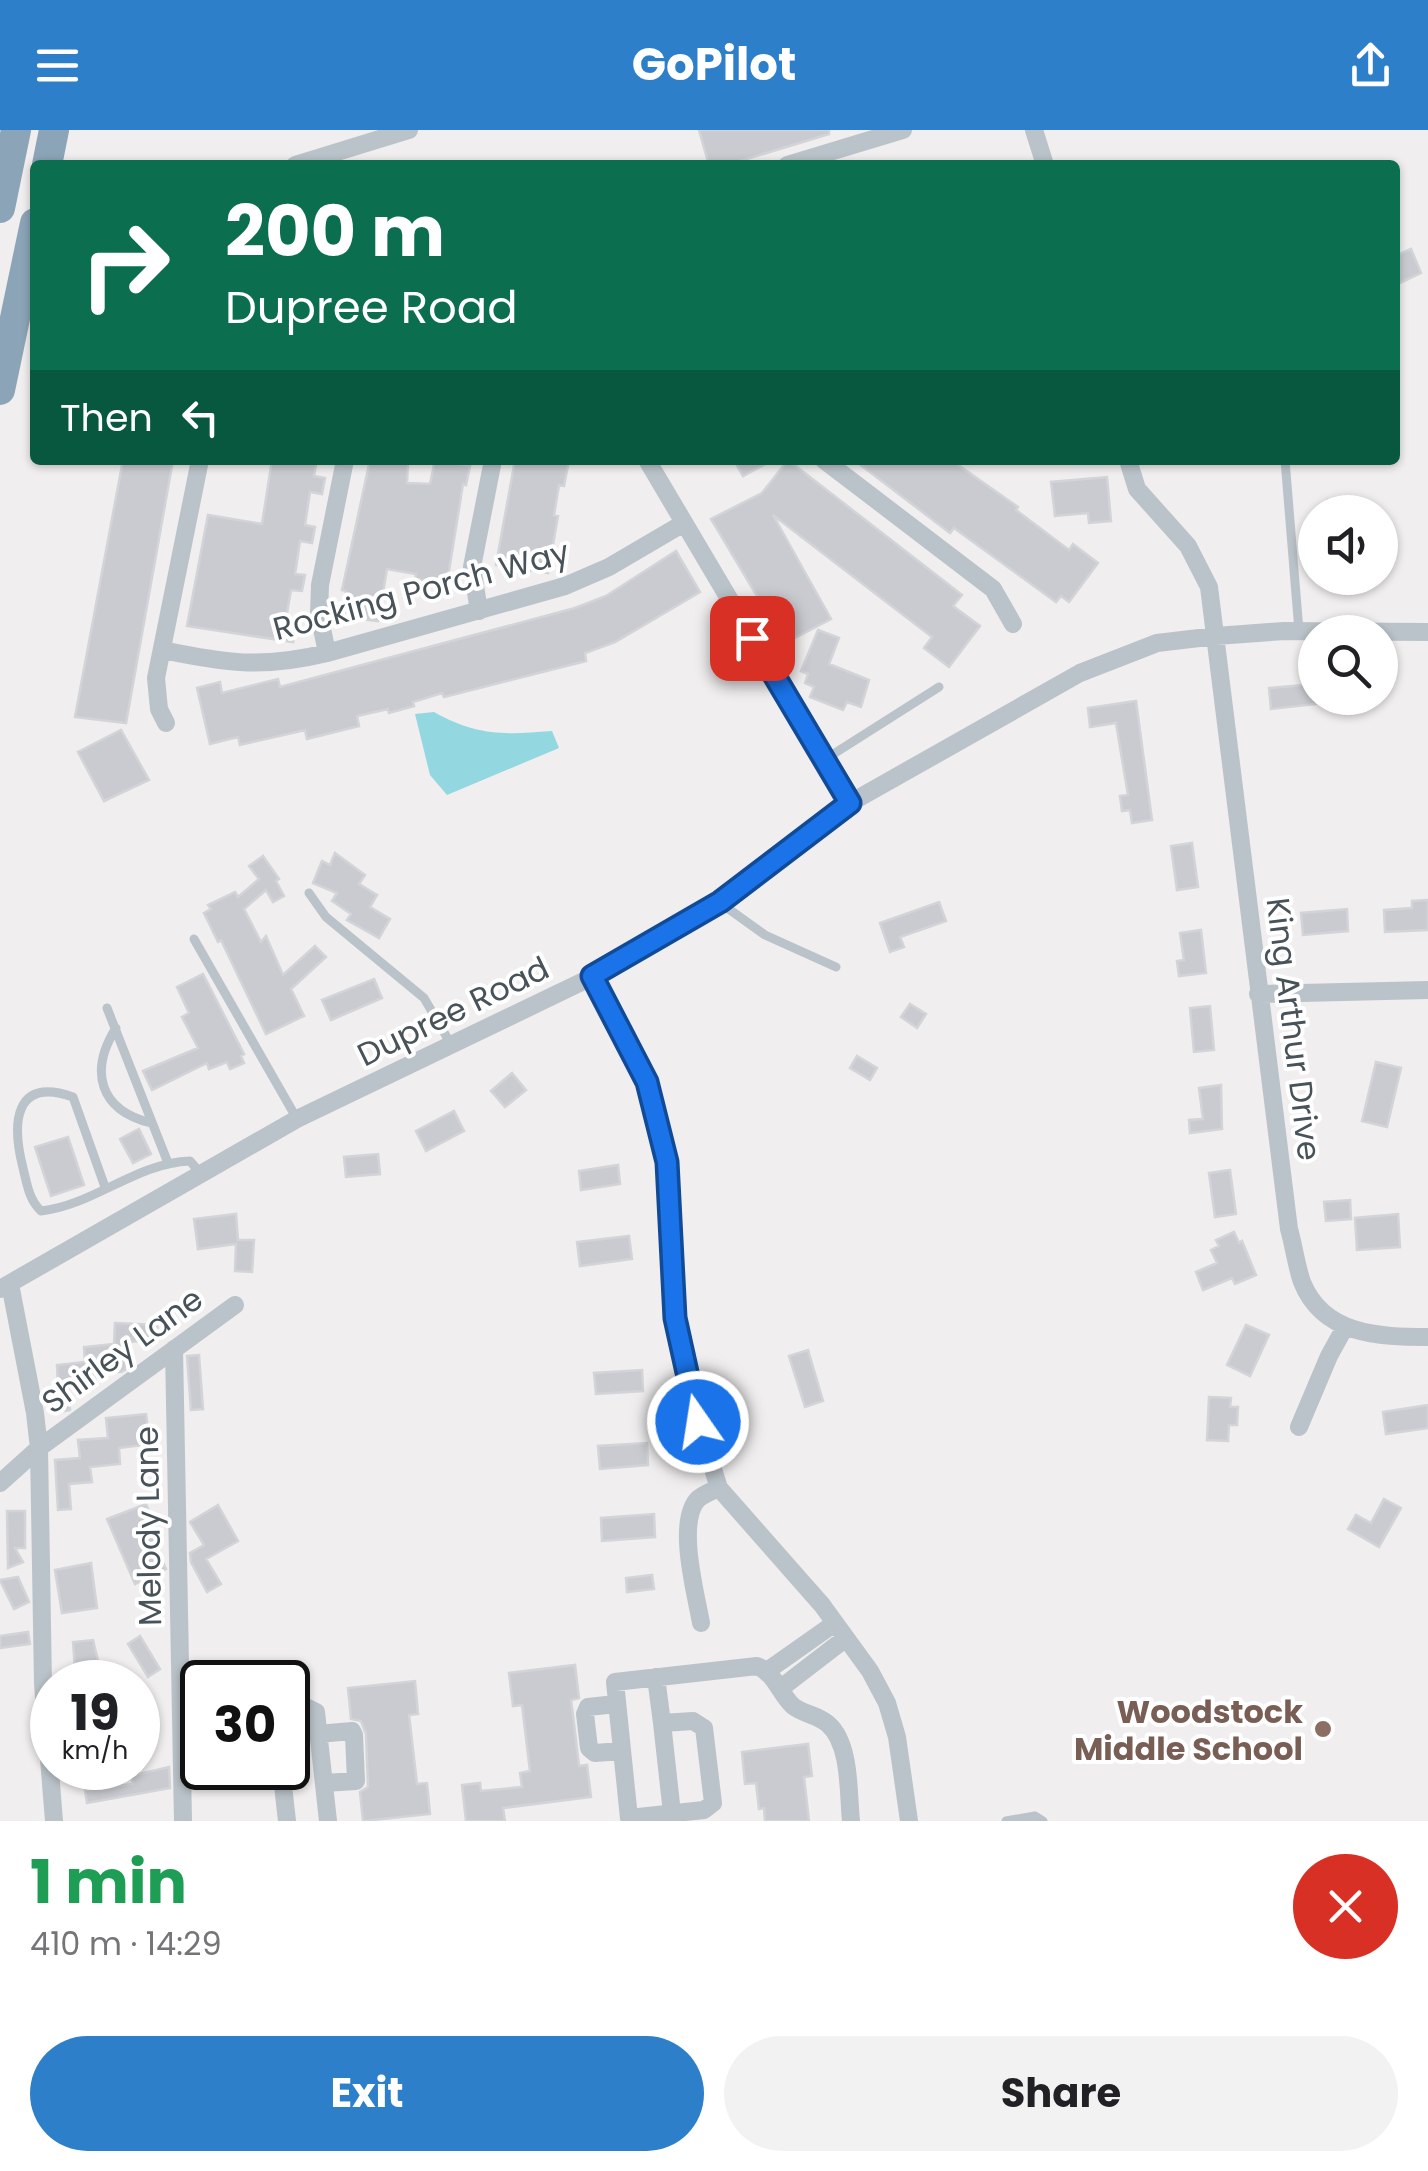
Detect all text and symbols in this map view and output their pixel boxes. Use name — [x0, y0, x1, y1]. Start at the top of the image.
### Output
text: GoPilot — [632, 33, 796, 96]
icon: menu — [30, 38, 85, 93]
icon: share — [1343, 38, 1398, 93]
text: 200 m — [225, 182, 445, 281]
icon: right — [60, 200, 190, 330]
text: Dupree Road — [225, 276, 518, 339]
icon: left — [173, 390, 228, 445]
text: Then — [60, 391, 153, 444]
map controls — [1298, 495, 1398, 715]
button: sound — [1298, 495, 1398, 595]
street label: Rocking Porch Way — [268, 529, 574, 651]
pin — [710, 596, 795, 681]
icon: arrive — [725, 611, 780, 666]
button: search — [1298, 615, 1398, 715]
street label: King Arthur Drive — [1256, 895, 1332, 1163]
street label: Dupree Road — [350, 945, 556, 1077]
street label: Shirley Lane — [32, 1276, 212, 1424]
position arrow — [646, 1370, 750, 1474]
street label: Melody Lane — [124, 1426, 172, 1626]
speed limit sign: 30 — [180, 1660, 310, 1790]
text: 19 — [70, 1677, 120, 1748]
place label: Woodstock Middle School — [1074, 1689, 1303, 1771]
marker: Woodstock Middle School — [1312, 1718, 1334, 1740]
text: km/h — [62, 1733, 128, 1768]
text: 1 min — [30, 1840, 187, 1924]
button: close — [1293, 1854, 1398, 1959]
text: 410 m · 14:29 — [30, 1921, 222, 1966]
button: Exit — [30, 2036, 704, 2151]
button: Share — [724, 2036, 1398, 2151]

